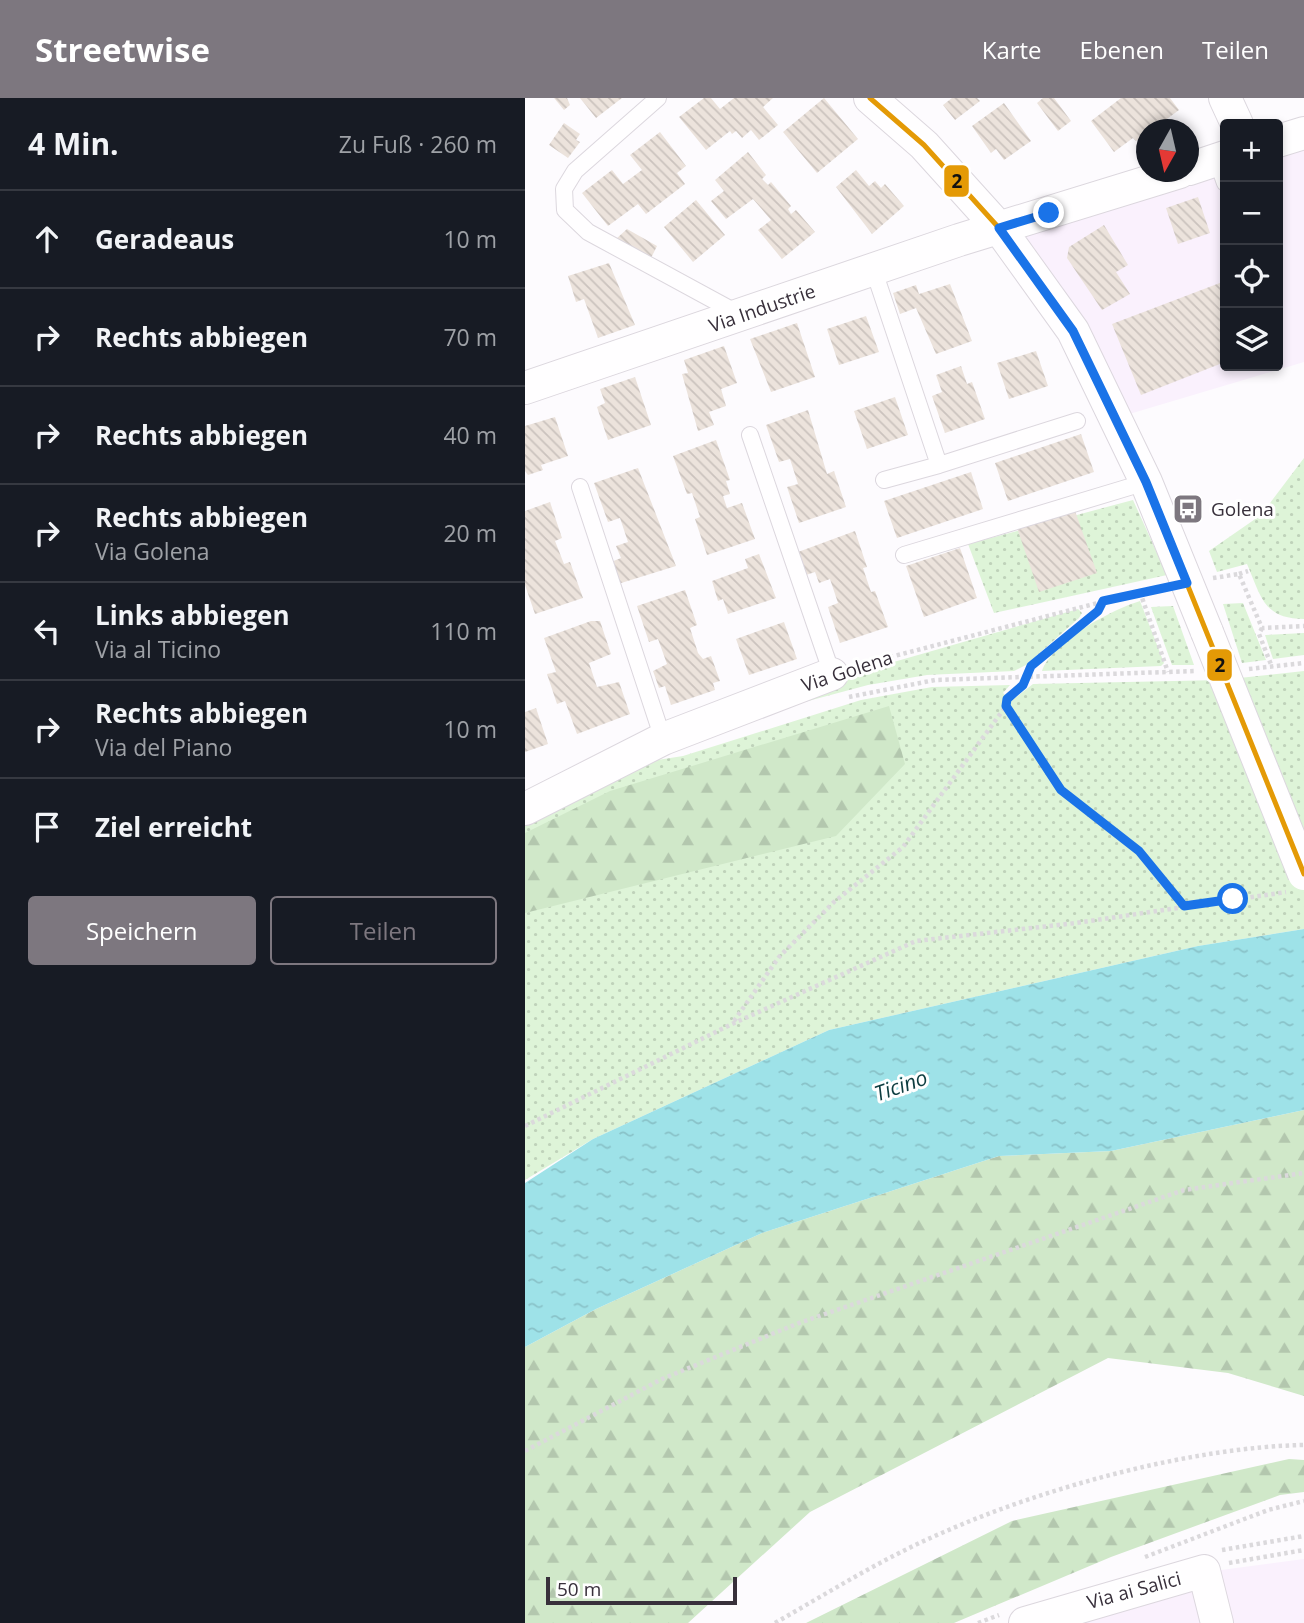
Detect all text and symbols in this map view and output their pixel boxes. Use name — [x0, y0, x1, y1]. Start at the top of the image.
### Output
text: Streetwise — [35, 27, 210, 72]
text: Karte — [982, 33, 1042, 66]
text: Ebenen — [1080, 33, 1164, 66]
text: Teilen — [1202, 33, 1269, 66]
north arrow — [1136, 119, 1199, 182]
map controls — [1220, 119, 1283, 371]
button: + — [1220, 119, 1283, 182]
text: 4 Min. — [28, 123, 119, 164]
text: Zu Fuß · 260 m — [339, 128, 497, 160]
line badge: 2 — [943, 164, 970, 198]
text: 2 — [952, 168, 963, 194]
button: − — [1220, 182, 1283, 245]
route end — [1033, 197, 1064, 228]
icon: ahead — [28, 220, 66, 258]
text: Geradeaus — [95, 221, 234, 257]
text: 10 m — [443, 223, 497, 255]
button: locate — [1220, 245, 1283, 308]
street label: Via Industrie — [705, 278, 819, 338]
button: layers — [1220, 308, 1283, 371]
icon: right — [28, 318, 66, 356]
text: Rechts abbiegen — [95, 319, 308, 355]
text: 70 m — [443, 321, 497, 353]
icon: right — [28, 416, 66, 454]
text: Rechts abbiegen — [95, 417, 308, 453]
text: 40 m — [443, 419, 497, 451]
bus stop icon: Golena — [1171, 492, 1205, 526]
place label: Golena — [1211, 496, 1274, 522]
text: Rechts abbiegen — [95, 499, 308, 535]
icon: right — [28, 514, 66, 552]
text: 20 m — [443, 517, 497, 549]
text: Via Golena — [95, 535, 209, 567]
text: Links abbiegen — [95, 597, 290, 633]
icon: left — [28, 612, 66, 650]
text: 110 m — [430, 615, 497, 647]
text: Via al Ticino — [95, 633, 221, 665]
street label: Via Golena — [798, 644, 896, 698]
line badge: 2 — [1206, 648, 1233, 682]
text: 2 — [1215, 652, 1226, 678]
text: Rechts abbiegen — [95, 695, 308, 731]
icon: right — [28, 710, 66, 748]
text: 10 m — [443, 713, 497, 745]
text: Via del Piano — [95, 731, 232, 763]
icon: arrive — [28, 808, 66, 846]
text: Ziel erreicht — [95, 809, 252, 845]
route start — [1217, 883, 1248, 914]
button: Speichern — [28, 896, 256, 965]
button: Teilen — [270, 896, 497, 965]
water label: Ticino — [870, 1063, 931, 1107]
street label: Via ai Salici — [1084, 1565, 1184, 1615]
scale bar — [546, 1574, 737, 1606]
text: 50 m — [557, 1576, 601, 1602]

